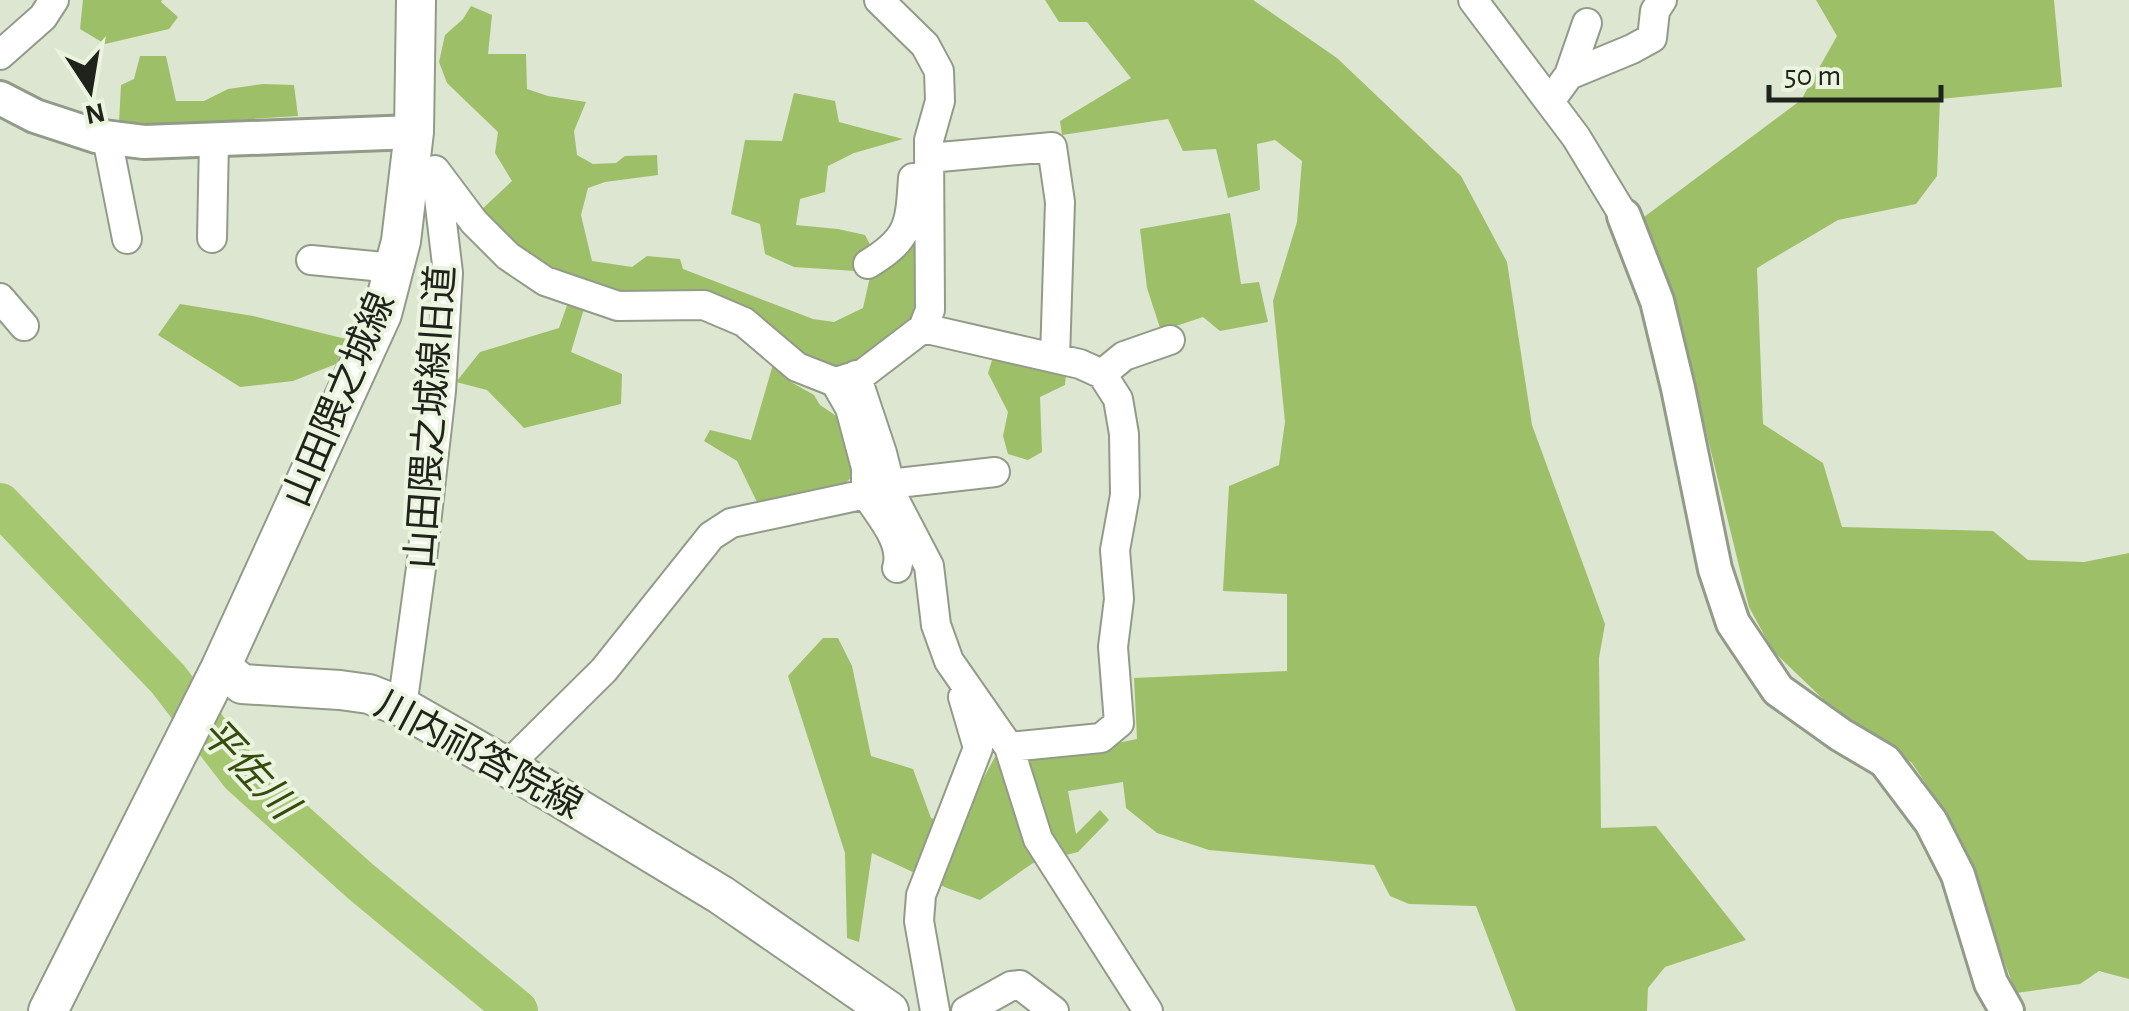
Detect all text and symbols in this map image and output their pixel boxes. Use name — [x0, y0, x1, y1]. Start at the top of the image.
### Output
north arrow — [40, 40, 140, 140]
scale bar — [1769, 40, 1942, 102]
text: 50 m — [1784, 61, 1841, 91]
text: N — [82, 97, 107, 128]
street label: 山田隈之城線旧道 — [400, 264, 462, 570]
street label: 山田隈之城線 — [276, 287, 402, 512]
street label: 川内祁答院線 — [368, 683, 589, 826]
water label: 平佐川 — [192, 710, 308, 829]

